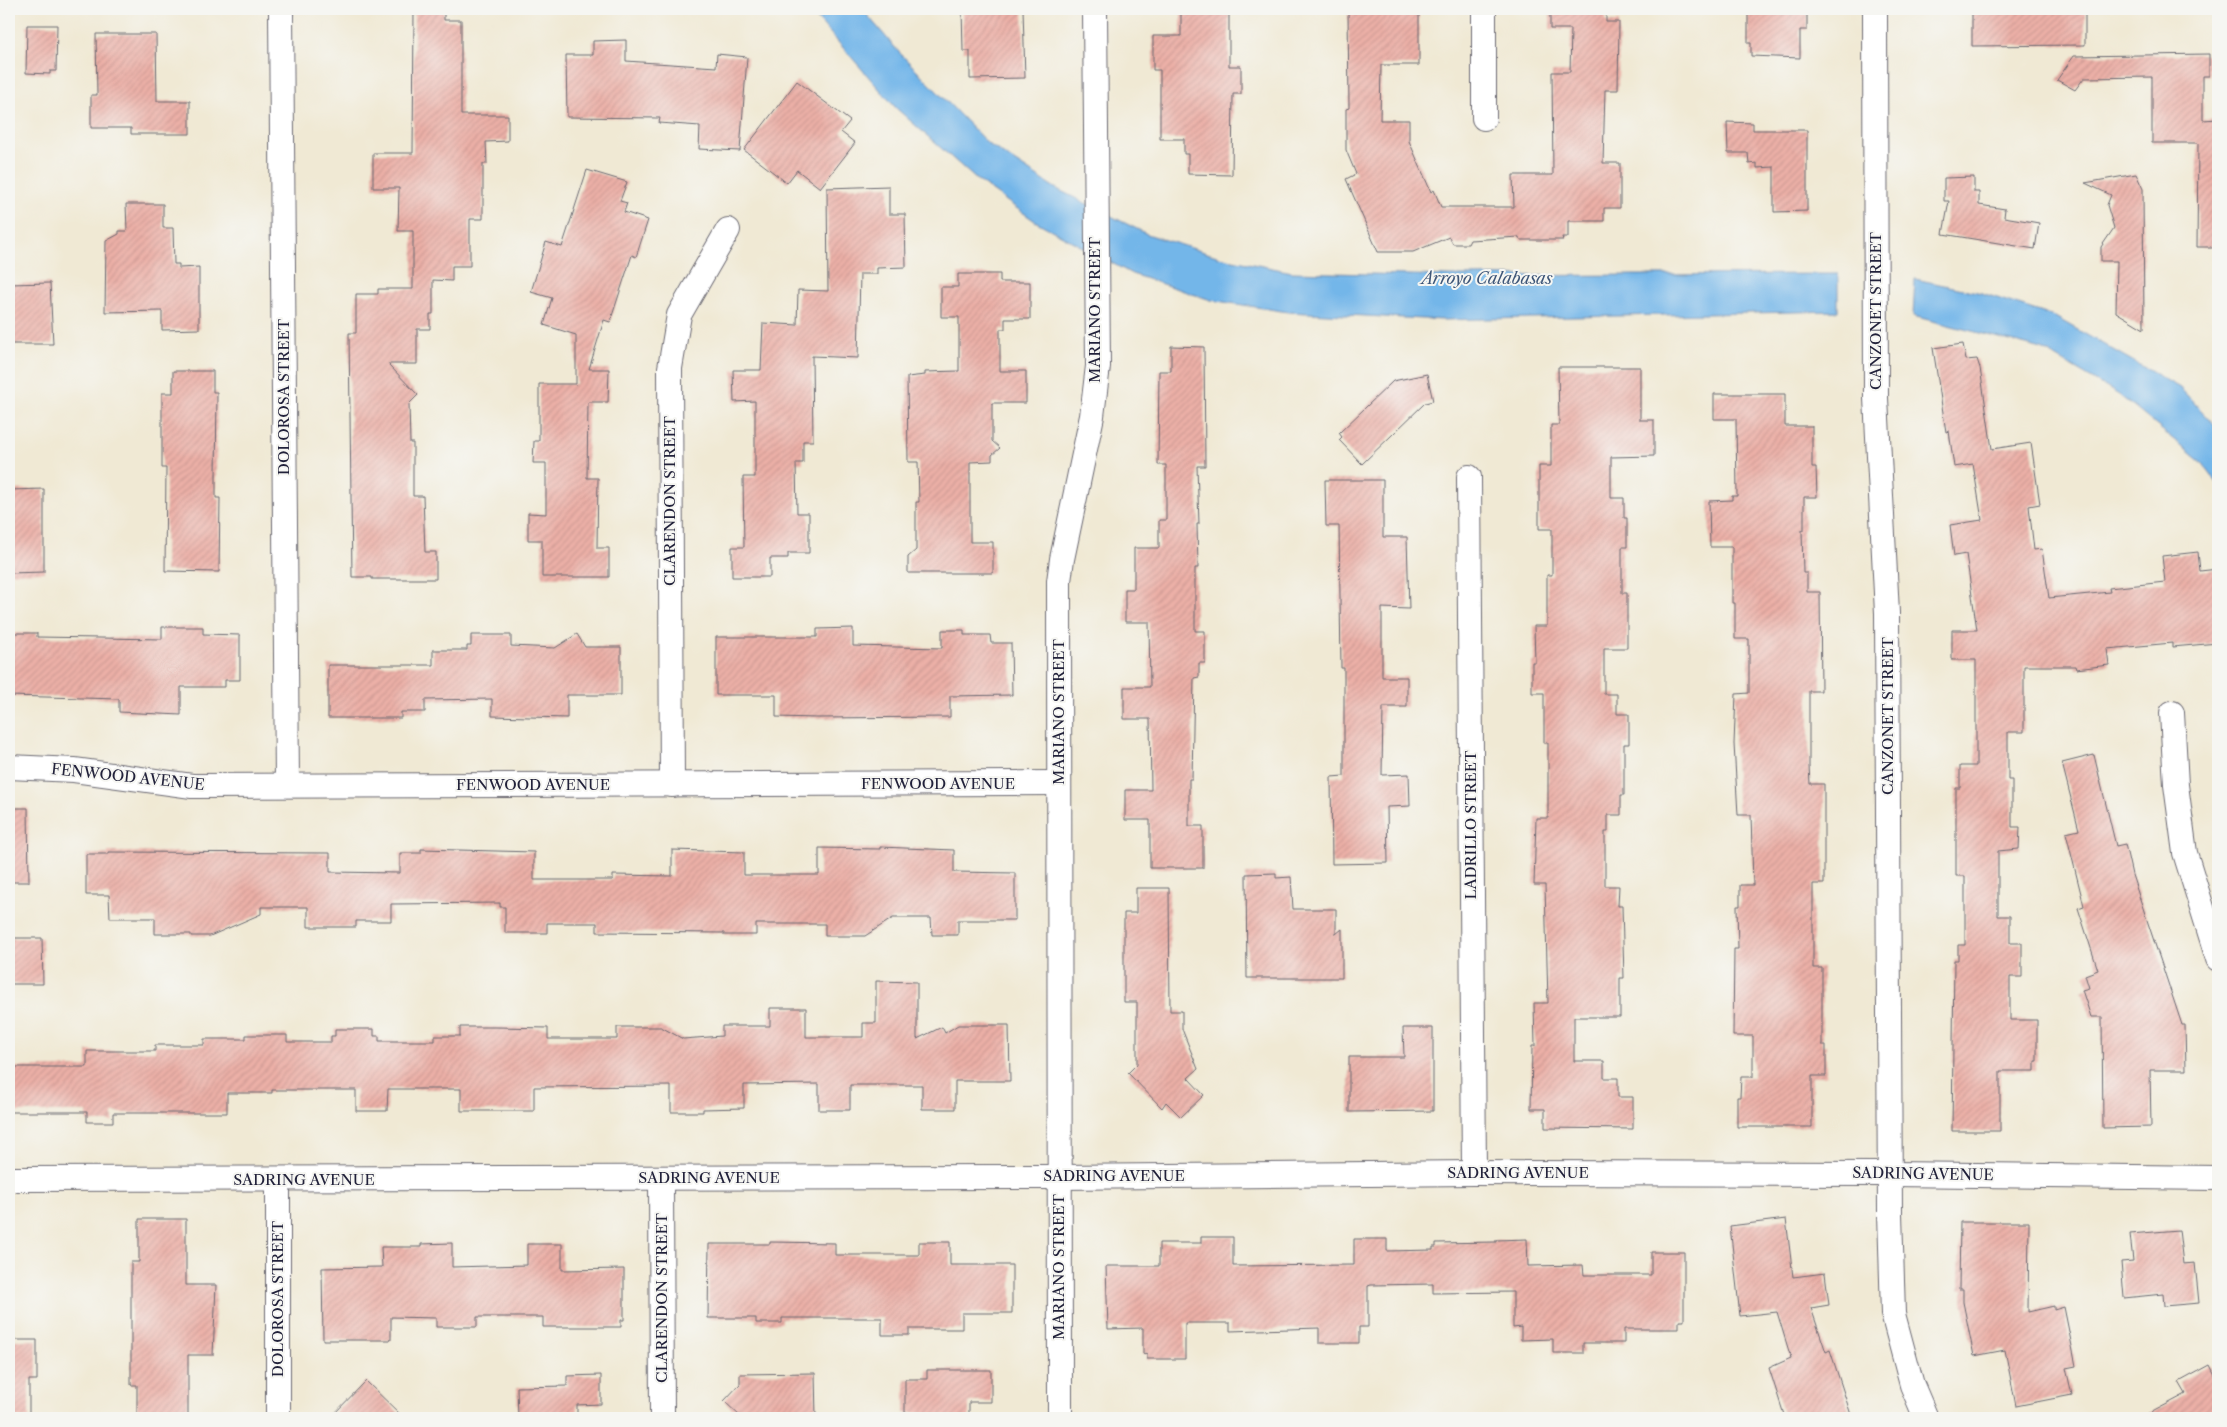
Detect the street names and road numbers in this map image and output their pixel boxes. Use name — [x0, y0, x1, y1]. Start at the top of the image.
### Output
street label: CANZONET STREET — [1866, 231, 1885, 390]
street label: MARIANO STREET — [1085, 236, 1104, 383]
street label: DOLOROSA STREET — [274, 318, 293, 475]
street label: CLARENDON STREET — [660, 415, 679, 586]
street label: CANZONET STREET — [1878, 636, 1897, 795]
street label: MARIANO STREET — [1049, 638, 1068, 785]
street label: LADRILLO STREET — [1461, 750, 1480, 899]
street label: FENWOOD AVENUE — [50, 759, 206, 794]
street label: FENWOOD AVENUE — [861, 774, 1015, 793]
street label: FENWOOD AVENUE — [456, 775, 610, 794]
street label: SADRING AVENUE — [1447, 1163, 1589, 1182]
street label: SADRING AVENUE — [1852, 1163, 1994, 1184]
street label: SADRING AVENUE — [1043, 1166, 1185, 1185]
street label: SADRING AVENUE — [638, 1168, 780, 1187]
street label: SADRING AVENUE — [233, 1170, 375, 1189]
street label: MARIANO STREET — [1049, 1193, 1068, 1340]
street label: CLARENDON STREET — [652, 1212, 671, 1383]
street label: DOLOROSA STREET — [268, 1220, 287, 1377]

